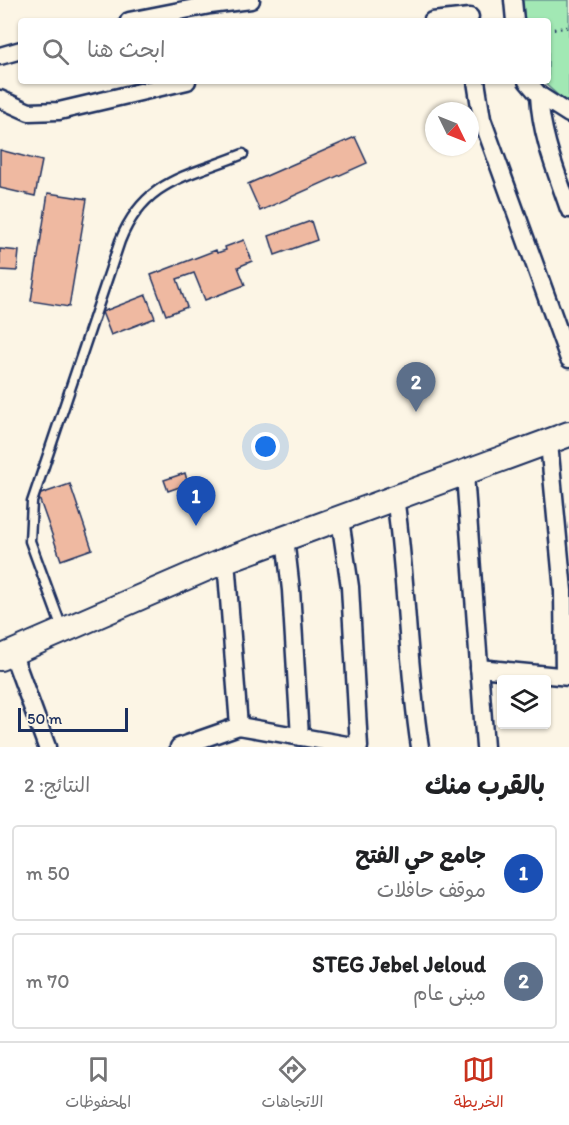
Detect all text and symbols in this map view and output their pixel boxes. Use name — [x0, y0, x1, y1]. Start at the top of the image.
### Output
search box — [18, 18, 551, 84]
icon: search — [39, 35, 72, 68]
text: ابحث هنا — [87, 36, 166, 63]
north arrow — [425, 102, 479, 156]
pin: 2 — [396, 362, 436, 412]
your location — [251, 432, 280, 461]
pin: 1 — [176, 476, 216, 526]
map controls — [497, 675, 551, 729]
button: layers — [497, 675, 551, 729]
scale bar — [18, 705, 128, 732]
text: 50 m — [27, 709, 62, 728]
text: بالقرب منك — [425, 769, 545, 801]
text: النتائج: 2 — [24, 773, 90, 797]
text: جامع حي الفتح — [355, 842, 486, 869]
text: 50 m — [26, 861, 70, 885]
text: 1 — [519, 861, 528, 885]
text: موقف حافلات — [377, 878, 486, 902]
text: STEG Jebel Jeloud — [312, 951, 486, 978]
text: 70 m — [26, 969, 70, 993]
text: 2 — [518, 969, 529, 993]
text: مبنى عام — [413, 981, 486, 1005]
tab: المحفوظات — [65, 1053, 131, 1116]
tab: الاتجاهات — [262, 1053, 323, 1116]
tab: الخريطة — [454, 1053, 504, 1116]

